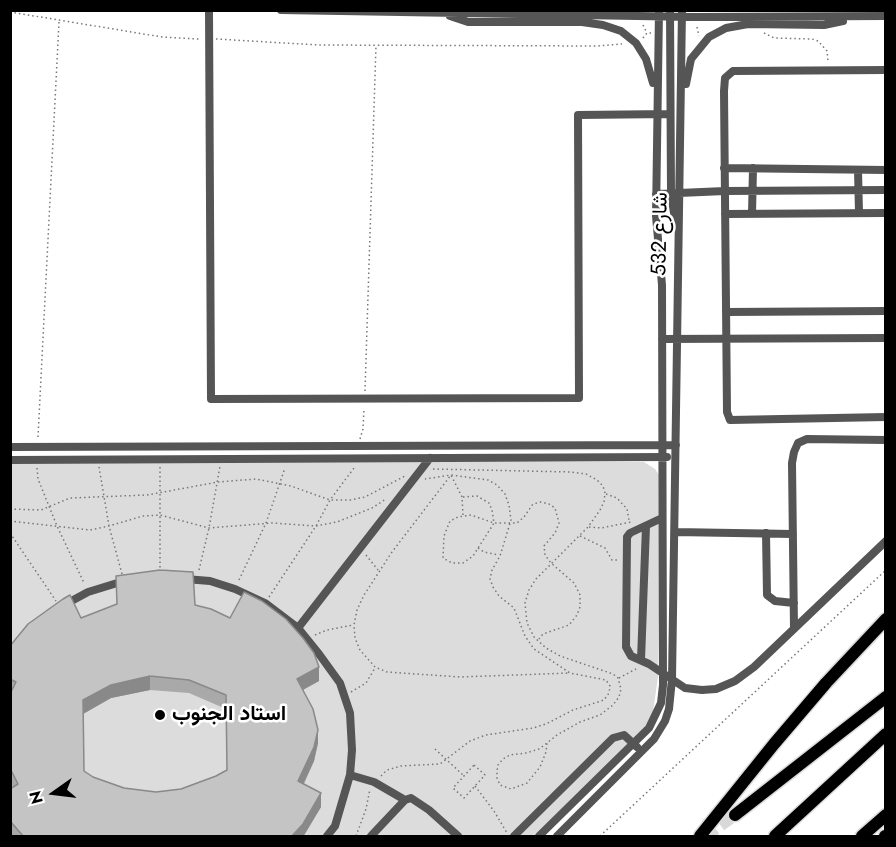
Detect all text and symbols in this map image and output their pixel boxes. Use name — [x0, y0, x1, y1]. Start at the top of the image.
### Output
street label: شارع 532 — [648, 192, 674, 276]
place label: استاد الجنوب — [172, 702, 286, 728]
marker: استاد الجنوب — [153, 708, 167, 722]
north arrow — [24, 763, 84, 823]
text: N — [23, 789, 49, 806]

